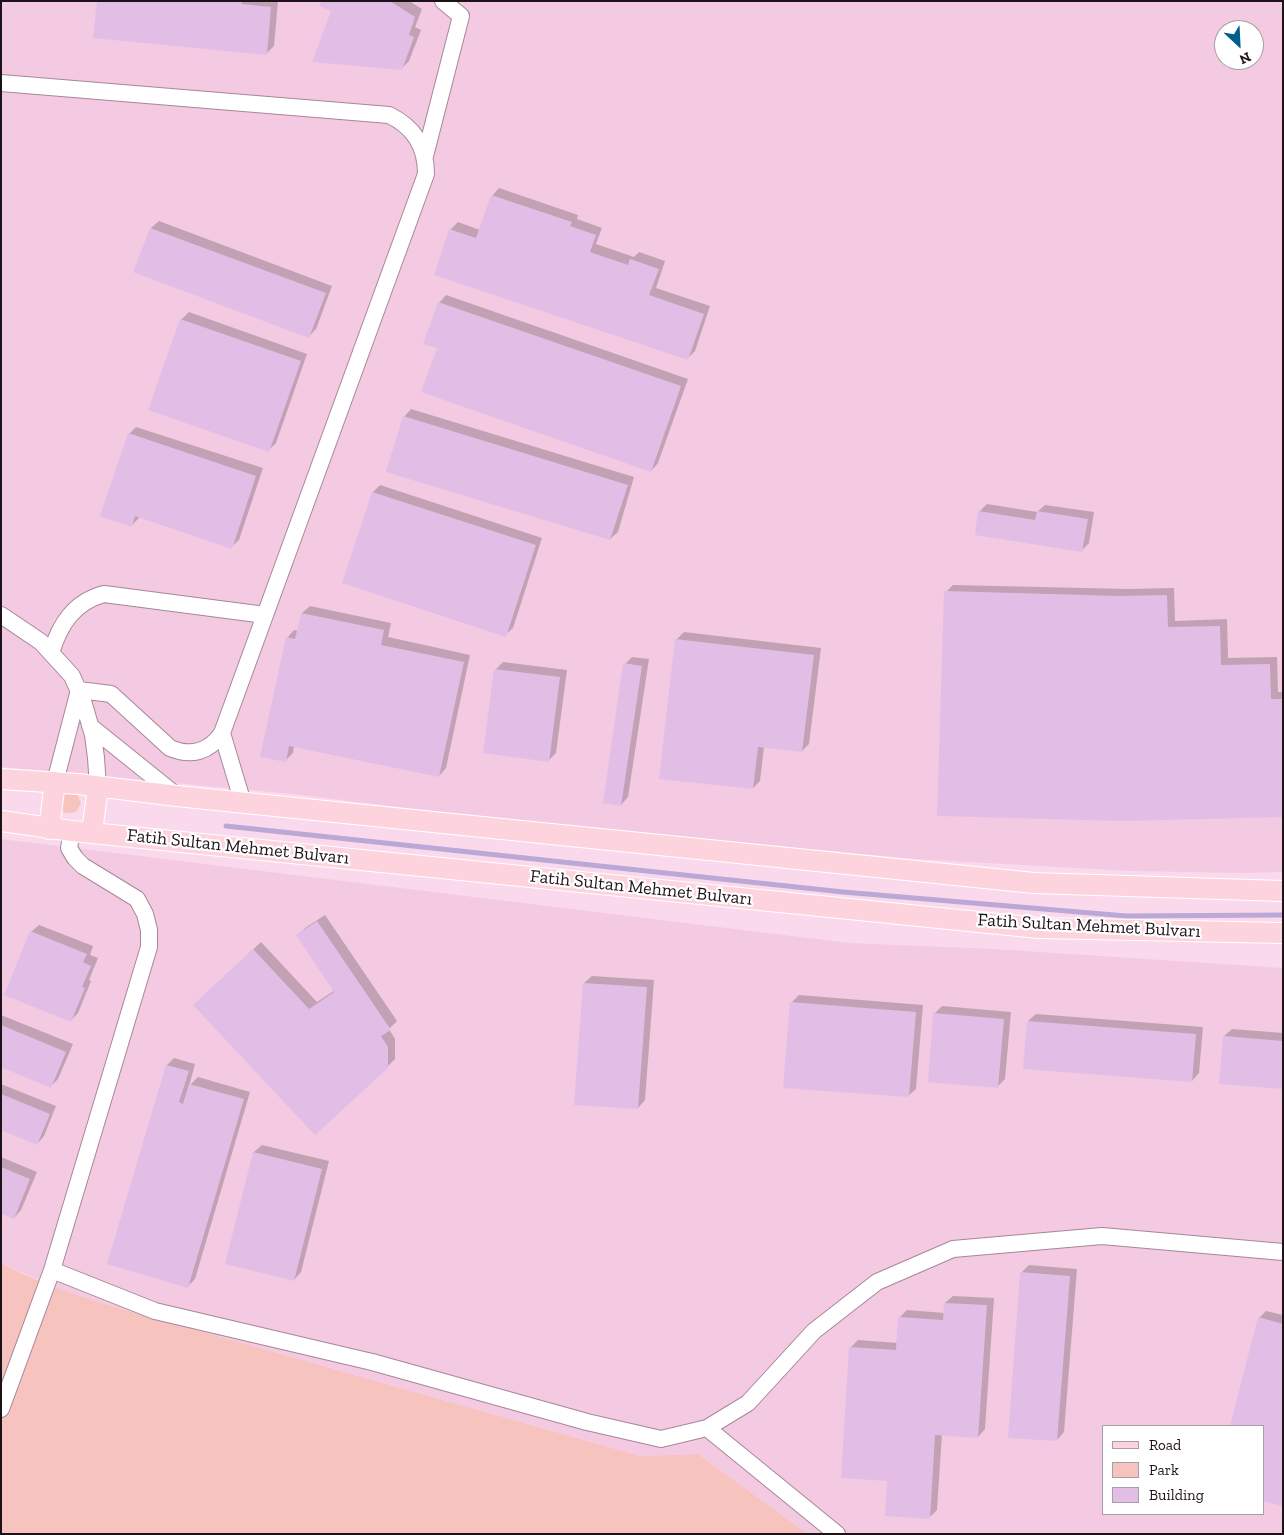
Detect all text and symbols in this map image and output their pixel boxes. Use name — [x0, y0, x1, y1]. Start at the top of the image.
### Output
north arrow — [1214, 20, 1264, 70]
text: N — [1237, 48, 1254, 68]
street label: Fatih Sultan Mehmet Bulvarı — [126, 825, 350, 869]
street label: Fatih Sultan Mehmet Bulvarı — [529, 866, 753, 910]
street label: Fatih Sultan Mehmet Bulvarı — [977, 909, 1201, 943]
legend — [1102, 1425, 1264, 1515]
text: Road — [1149, 1436, 1181, 1454]
text: Park — [1149, 1461, 1179, 1479]
text: Building — [1149, 1486, 1204, 1504]

